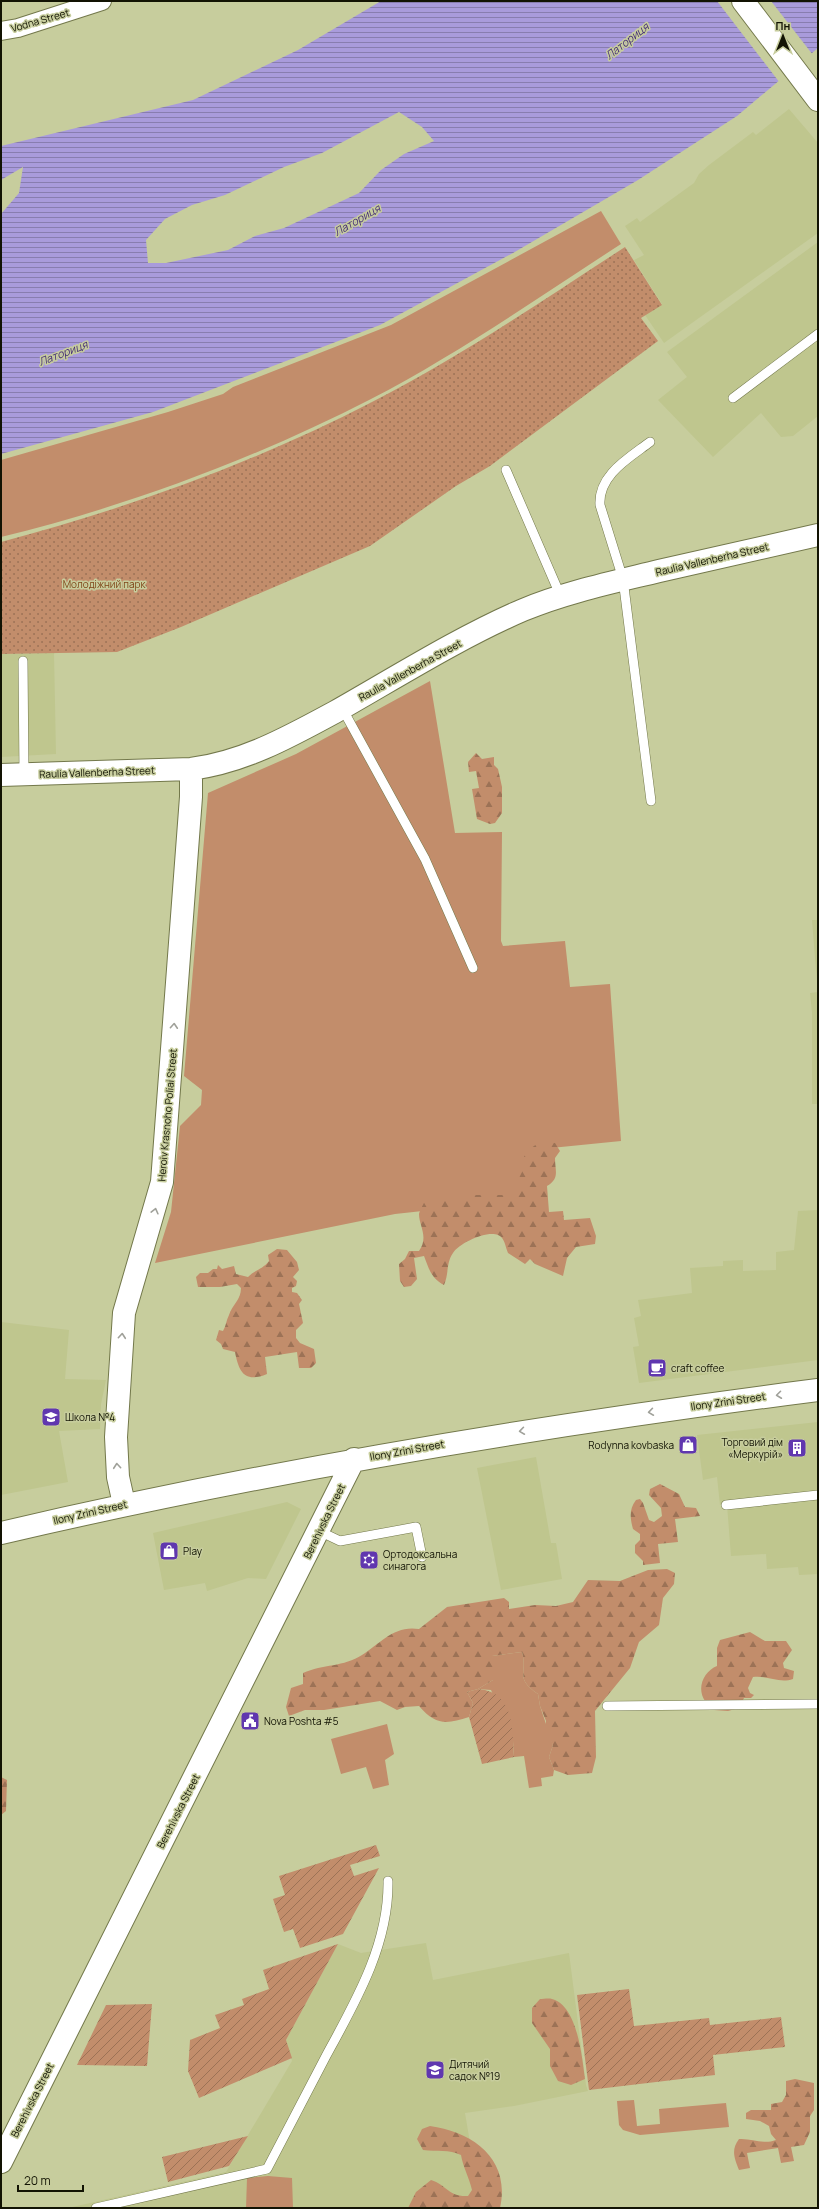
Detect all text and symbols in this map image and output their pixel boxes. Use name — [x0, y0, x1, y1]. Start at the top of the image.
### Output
street label: Vodna Street — [9, 5, 71, 35]
north arrow — [763, 16, 803, 56]
water label: Латориця — [602, 18, 652, 62]
text: Пн — [776, 18, 791, 33]
water label: Латориця — [331, 200, 384, 239]
water label: Латориця — [36, 336, 90, 369]
street label: Raulia Vallenberha Street — [654, 539, 770, 579]
park label: Молодіжний парк — [63, 577, 146, 591]
street label: Raulia Vallenberha Street — [356, 636, 464, 704]
street label: Raulia Vallenberha Street — [39, 763, 155, 781]
one-way arrow — [169, 1023, 178, 1029]
street label: Heroiv Krasnoho Poliai Street — [154, 1048, 180, 1182]
one-way arrow — [150, 1207, 158, 1214]
one-way arrow — [117, 1333, 126, 1339]
cafe icon: craft coffee — [646, 1357, 668, 1379]
place label: craft coffee — [671, 1361, 725, 1375]
street label: Ilony Zrini Street — [690, 1389, 766, 1413]
one-way arrow — [776, 1390, 782, 1399]
school or university icon: Школа №4 — [40, 1406, 62, 1428]
one-way arrow — [647, 1407, 654, 1416]
place label: Школа №4 — [65, 1410, 115, 1424]
one-way arrow — [519, 1426, 525, 1435]
shop icon: Rodynna kovbaska — [677, 1434, 699, 1456]
place label: Торговий дім «Меркурій» — [722, 1435, 783, 1461]
street label: Ilony Zrini Street — [369, 1437, 445, 1463]
building icon: Торговий дім «Меркурій» — [786, 1437, 808, 1459]
place label: Rodynna kovbaska — [588, 1438, 674, 1452]
one-way arrow — [113, 1463, 122, 1469]
street label: Berehivska Street — [300, 1481, 348, 1561]
street label: Ilony Zrini Street — [52, 1497, 128, 1527]
shop icon: Play — [158, 1540, 180, 1562]
place label: Play — [183, 1544, 203, 1558]
place label: Ортодоксальна синагога — [383, 1547, 457, 1573]
synagogue icon: Ортодоксальна синагога — [358, 1549, 380, 1571]
public building icon: Nova Poshta #5 — [239, 1710, 261, 1732]
place label: Nova Poshta #5 — [264, 1714, 339, 1728]
street label: Berehivska Street — [153, 1771, 203, 1851]
place label: Дитячий садок №19 — [449, 2057, 500, 2083]
school or university icon: Дитячий садок №19 — [424, 2059, 446, 2081]
street label: Berehivska Street — [7, 2060, 57, 2140]
scale bar — [18, 2167, 83, 2193]
text: 20 m — [24, 2172, 51, 2189]

